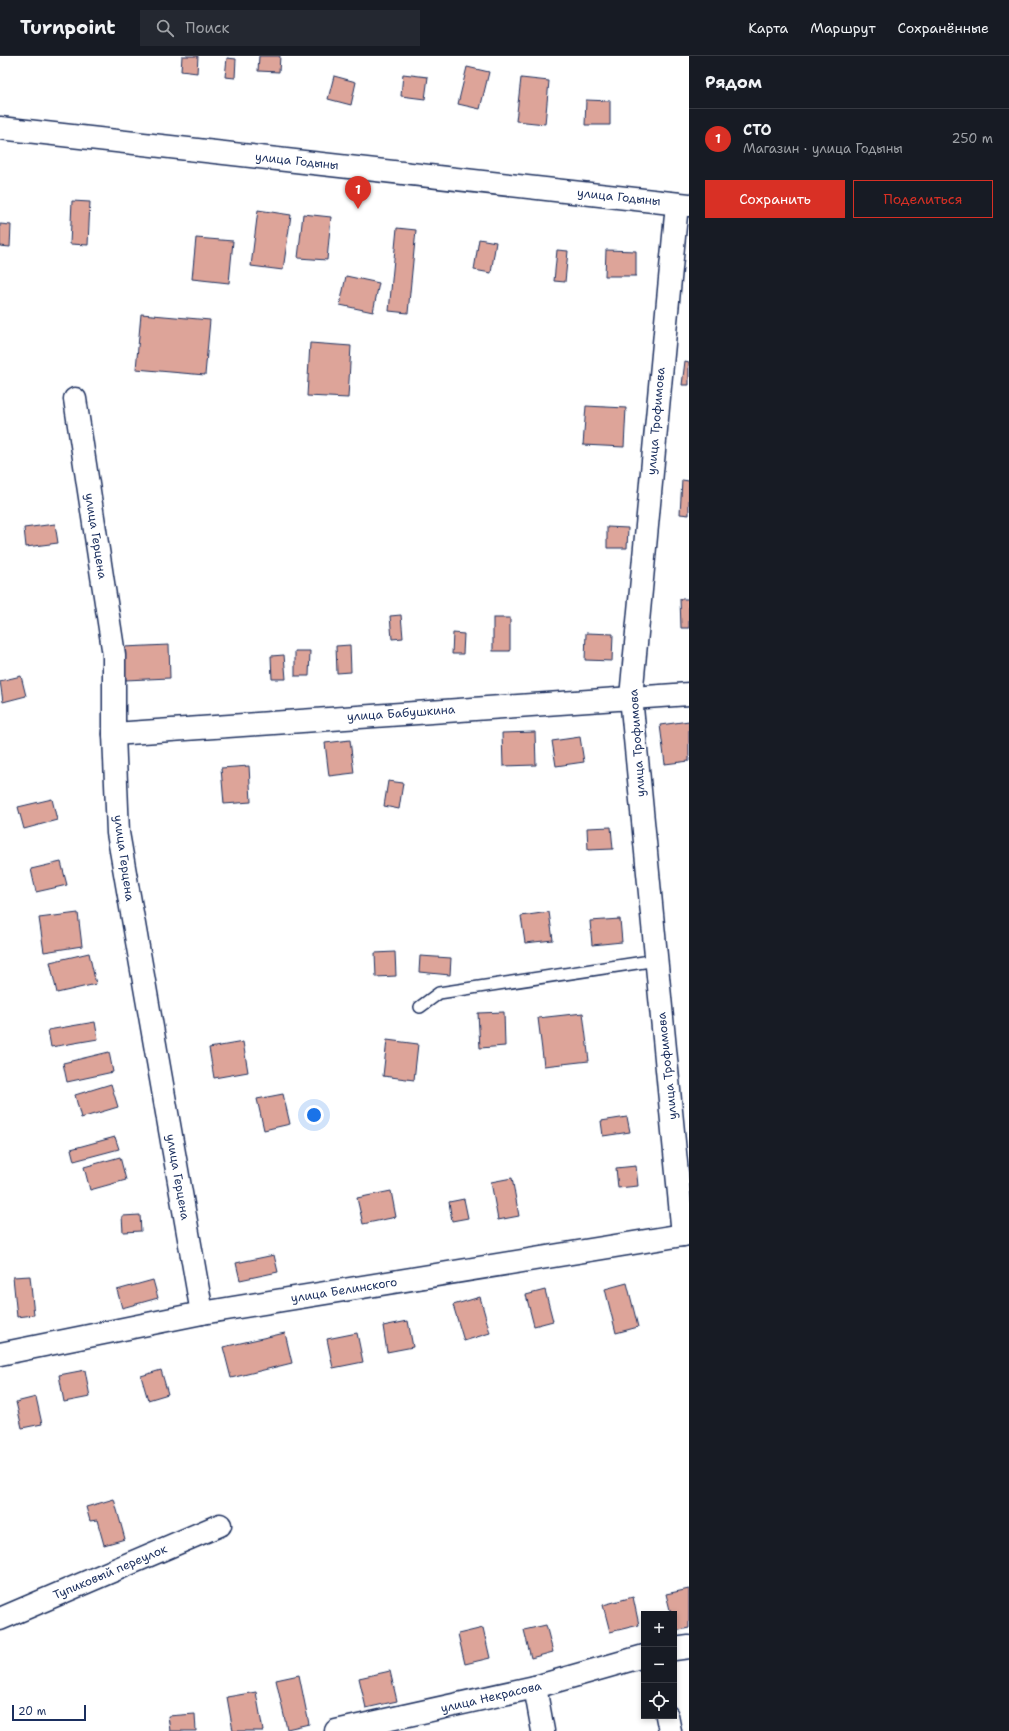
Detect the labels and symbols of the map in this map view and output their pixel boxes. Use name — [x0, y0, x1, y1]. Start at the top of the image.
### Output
street label: улица Годыны — [254, 149, 340, 173]
pin: 1 — [345, 176, 371, 209]
street label: улица Годыны — [576, 185, 662, 209]
street label: улица Трофимова — [643, 366, 669, 476]
street label: улица Герцена — [81, 492, 111, 581]
street label: улица Трофимова — [625, 688, 649, 797]
street label: улица Бабушкина — [346, 701, 456, 725]
street label: улица Герцена — [110, 814, 138, 903]
street label: улица Трофимова — [653, 1011, 681, 1121]
your location — [304, 1105, 324, 1125]
street label: улица Герцена — [163, 1133, 194, 1222]
street label: улица Белинского — [290, 1274, 398, 1306]
street label: Тупиковый переулок — [51, 1540, 170, 1603]
street label: улица Некрасова — [439, 1677, 544, 1716]
scale bar — [12, 1703, 86, 1722]

